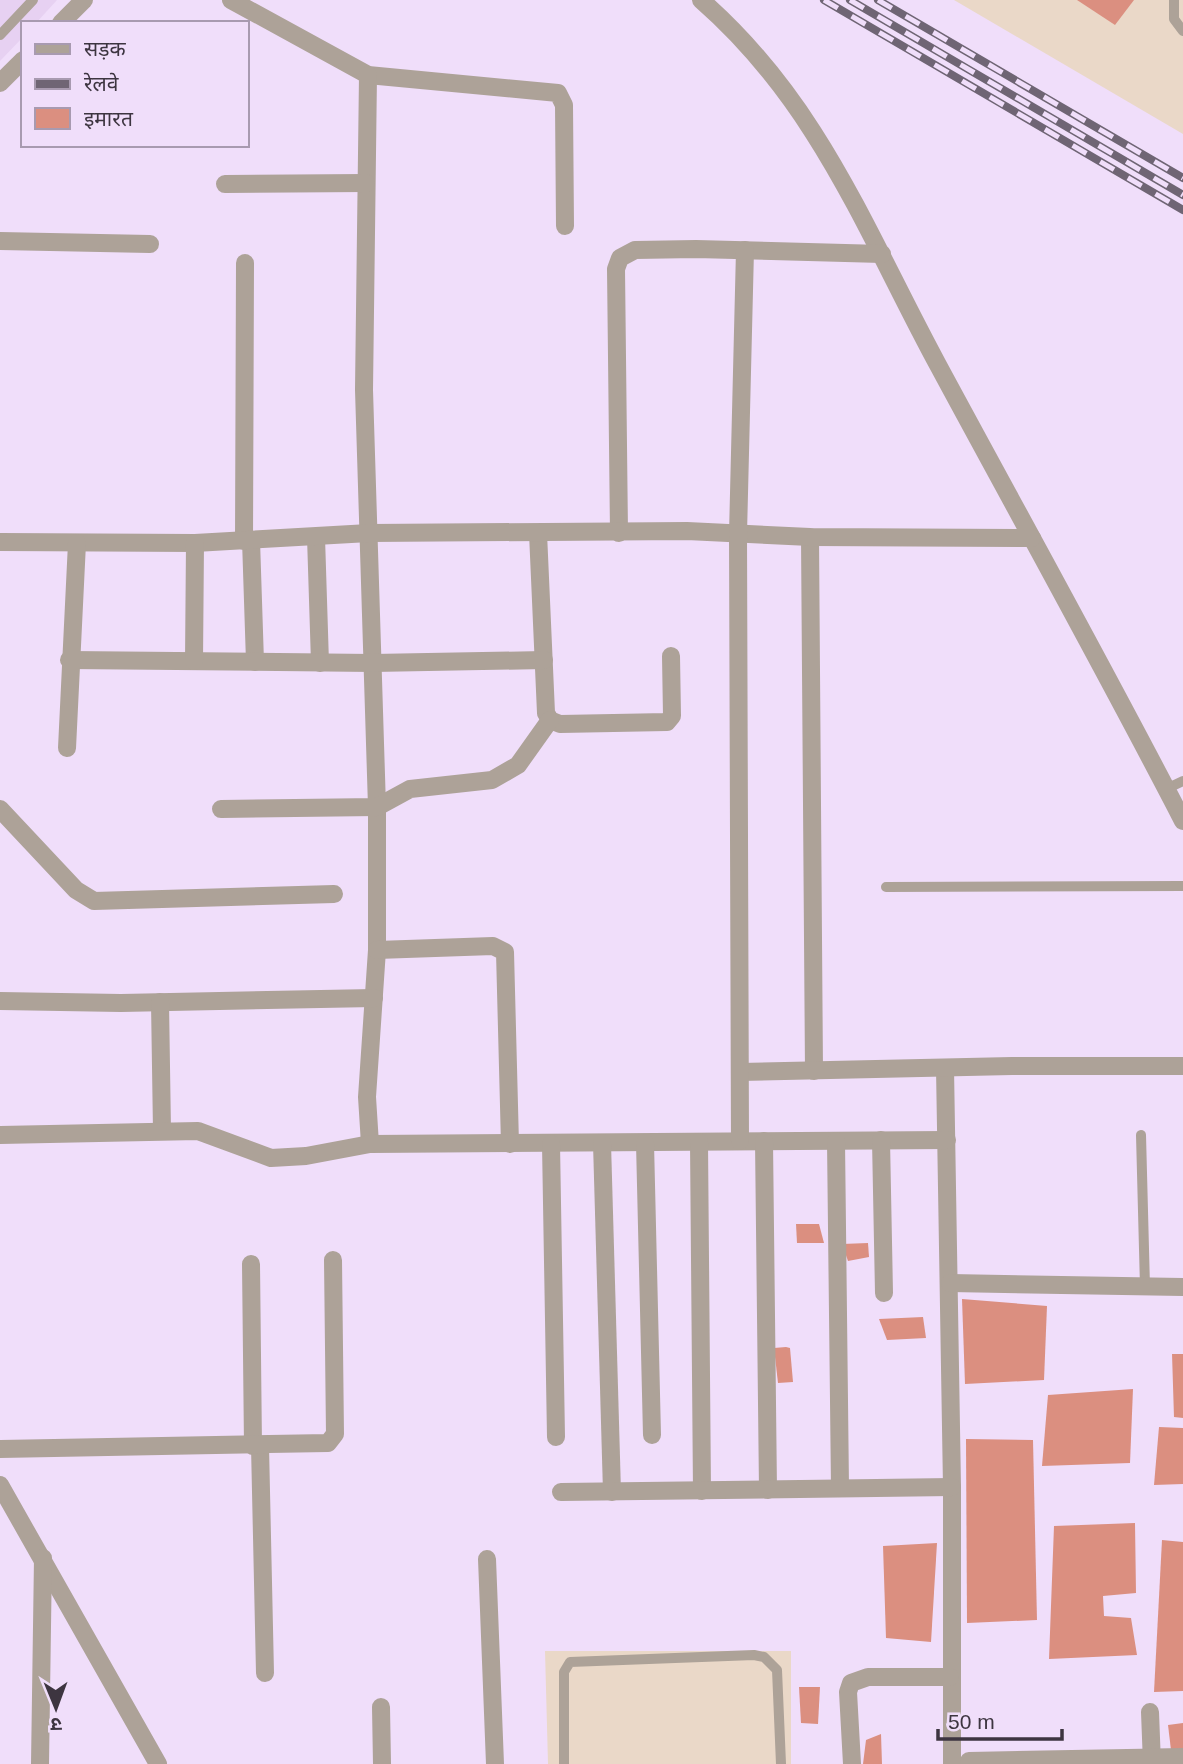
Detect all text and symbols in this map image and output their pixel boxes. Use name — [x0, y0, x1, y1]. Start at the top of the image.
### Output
legend — [21, 21, 248, 147]
text: सड़क — [84, 37, 126, 60]
text: रेलवे — [83, 72, 119, 95]
text: इमारत — [84, 107, 134, 130]
north arrow — [21, 1673, 91, 1743]
scale bar — [938, 1698, 1062, 1742]
text: 50 m — [948, 1710, 995, 1733]
text: उ — [50, 1714, 62, 1735]

